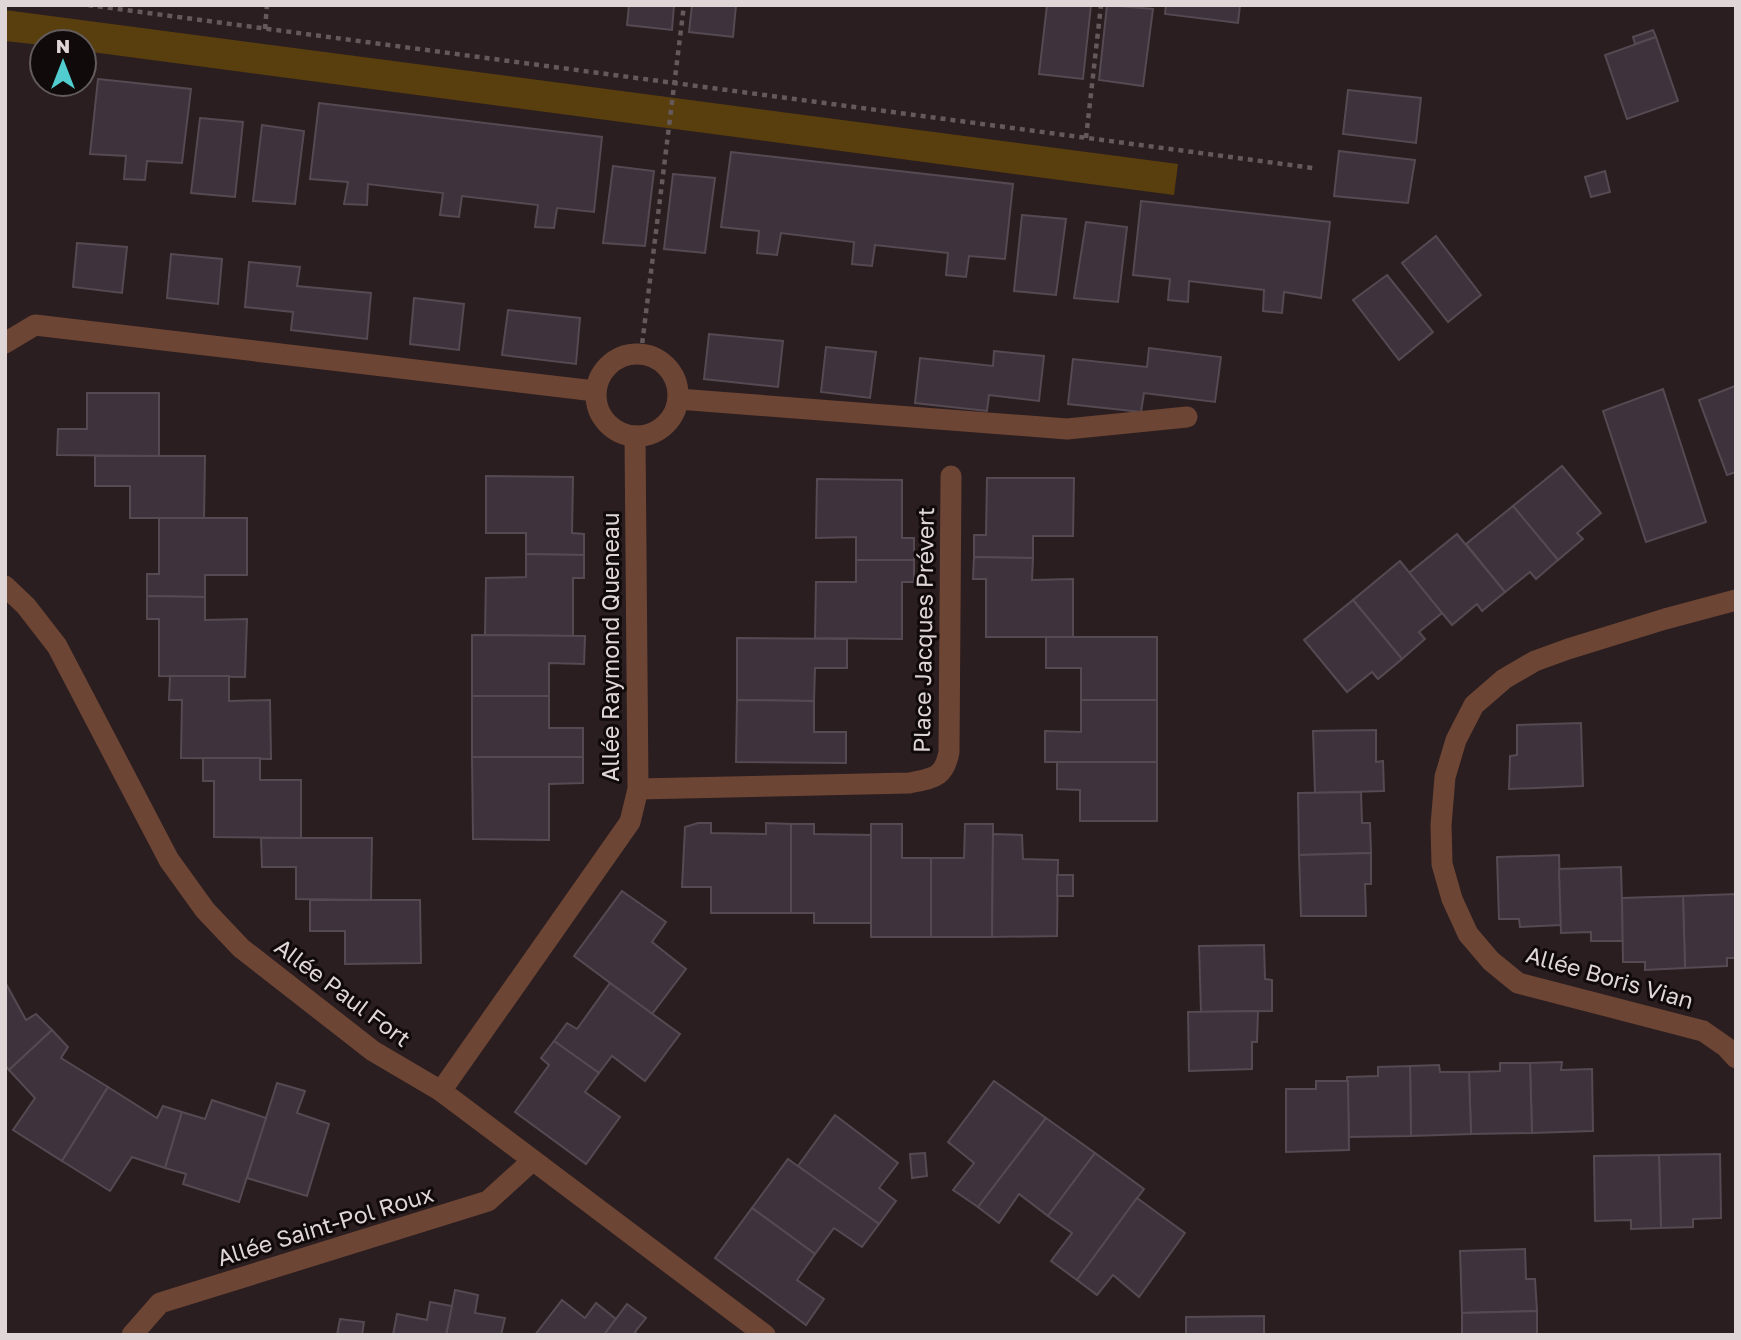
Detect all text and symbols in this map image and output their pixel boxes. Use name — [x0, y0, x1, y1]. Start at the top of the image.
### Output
north arrow — [28, 28, 98, 98]
text: N — [56, 34, 70, 57]
street label: Place Jacques Prévert — [907, 507, 939, 753]
street label: Allée Raymond Queneau — [596, 512, 624, 782]
street label: Allée Paul Fort — [270, 932, 416, 1052]
street label: Allée Boris Vian — [1523, 940, 1697, 1014]
street label: Allée Saint-Pol Roux — [213, 1179, 437, 1271]

